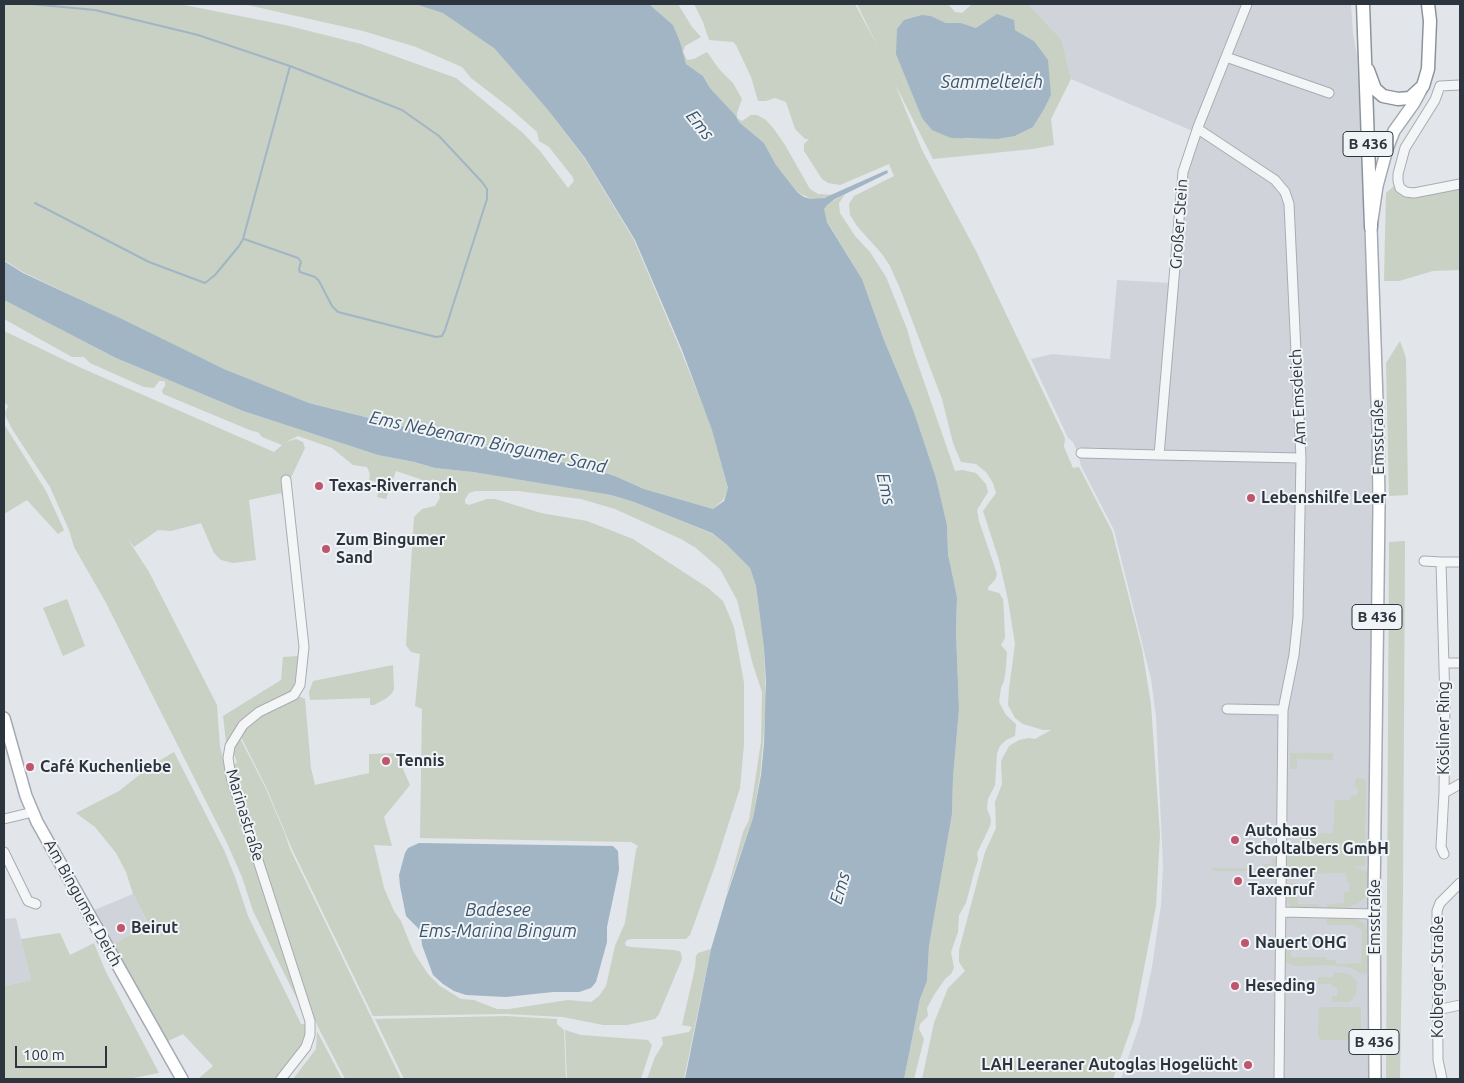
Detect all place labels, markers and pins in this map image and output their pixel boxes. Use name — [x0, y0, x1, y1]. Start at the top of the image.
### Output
place label: Texas-Riverranch — [329, 476, 457, 496]
marker: Texas-Riverranch — [313, 480, 325, 492]
place label: Lebenshilfe Leer — [1261, 488, 1387, 508]
marker: Lebenshilfe Leer — [1245, 492, 1257, 504]
place label: Zum Bingumer Sand — [336, 530, 445, 568]
marker: Zum Bingumer Sand — [320, 543, 332, 555]
place label: Tennis — [396, 751, 444, 771]
marker: Tennis — [380, 755, 392, 767]
place label: Café Kuchenliebe — [40, 757, 171, 777]
marker: Café Kuchenliebe — [24, 761, 36, 773]
place label: Autohaus Scholtalbers GmbH — [1245, 821, 1389, 859]
marker: Autohaus Scholtalbers GmbH — [1229, 834, 1241, 846]
place label: Leeraner Taxenruf — [1248, 862, 1316, 900]
marker: Leeraner Taxenruf — [1232, 875, 1244, 887]
place label: Beirut — [131, 918, 178, 938]
marker: Beirut — [115, 922, 127, 934]
place label: Nauert OHG — [1255, 933, 1347, 953]
marker: Nauert OHG — [1239, 937, 1251, 949]
place label: Heseding — [1245, 976, 1315, 996]
marker: Heseding — [1229, 980, 1241, 992]
place label: LAH Leeraner Autoglas Hogelücht — [981, 1055, 1238, 1075]
marker: LAH Leeraner Autoglas Hogelücht — [1242, 1059, 1254, 1071]

